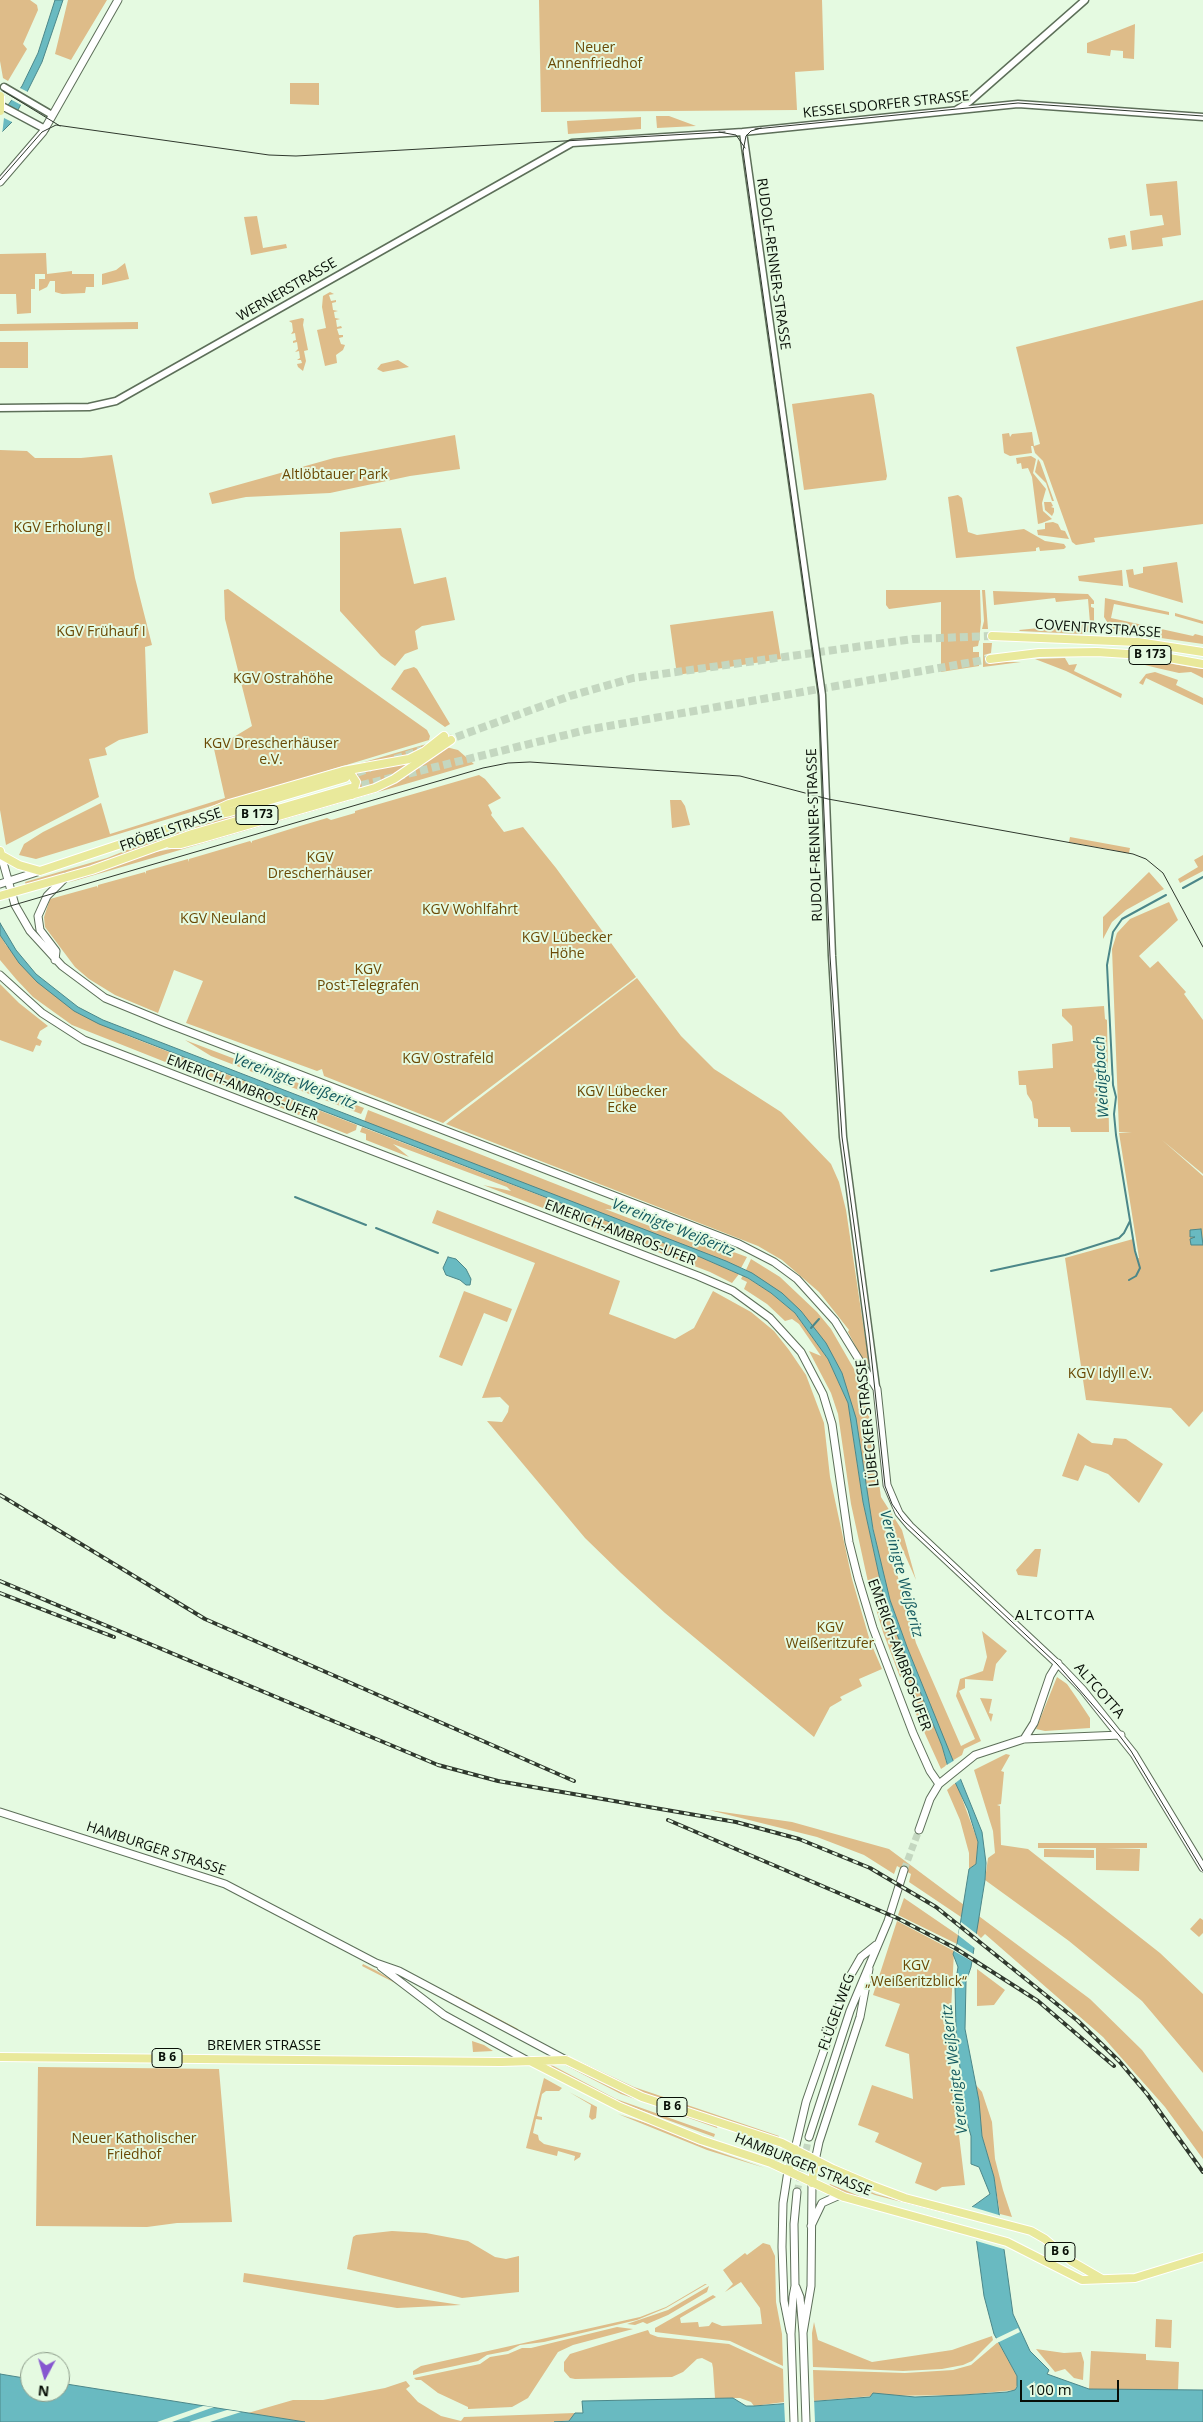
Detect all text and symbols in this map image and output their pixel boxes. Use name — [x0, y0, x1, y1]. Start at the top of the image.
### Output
park label: Neuer Annenfriedhof — [548, 40, 642, 72]
street label: KESSELSDORFER STRASSE — [802, 88, 970, 122]
street label: RUDOLF-RENNER-STRASSE — [753, 177, 793, 351]
street label: WERNERSTRASSE — [234, 255, 340, 325]
park label: Altlöbtauer Park — [282, 467, 388, 483]
park label: KGV Erholung I — [13, 520, 111, 536]
street label: COVENTRYSTRASSE — [1034, 616, 1162, 642]
park label: KGV Frühauf I — [56, 624, 146, 640]
road number: B 173 — [1129, 646, 1171, 664]
park label: KGV Ostrahöhe — [233, 671, 333, 687]
park label: KGV Drescherhäuser e.V. — [203, 736, 339, 769]
street label: RUDOLF-RENNER-STRASSE — [804, 748, 826, 922]
street label: FRÖBELSTRASSE — [118, 805, 224, 855]
road number: B 173 — [236, 806, 278, 824]
park label: KGV Drescherhäuser — [268, 850, 372, 882]
park label: KGV Wohlfahrt — [422, 902, 518, 918]
park label: KGV Neuland — [180, 911, 266, 927]
park label: KGV Lübecker Höhe — [522, 930, 612, 962]
park label: KGV Post-Telegrafen — [317, 962, 419, 994]
water label: Weidigtbach — [1091, 1036, 1113, 1118]
water label: Vereinigte Weißeritz — [231, 1050, 359, 1114]
street label: EMERICH-AMBROS-UFER — [164, 1051, 320, 1125]
park label: KGV Ostrafeld — [402, 1051, 494, 1067]
park label: KGV Lübecker Ecke — [577, 1084, 667, 1116]
water label: Vereinigte Weißeritz — [609, 1195, 737, 1261]
street label: EMERICH-AMBROS-UFER — [542, 1196, 698, 1270]
street label: LÜBECKER STRASSE — [853, 1359, 883, 1487]
park label: KGV Idyll e.V. — [1068, 1366, 1152, 1382]
water label: Vereinigte Weißeritz — [875, 1508, 927, 1640]
street label: EMERICH-AMBROS-UFER — [864, 1577, 934, 1733]
district label: ALTCOTTA — [1014, 1607, 1096, 1625]
park label: KGV Weißeritzufer — [786, 1620, 874, 1652]
street label: ALTCOTTA — [1070, 1660, 1128, 1722]
street label: HAMBURGER STRASSE — [84, 1818, 228, 1880]
park label: KGV „Weißeritzblick“ — [865, 1958, 967, 1990]
street label: FLÜGELWEG — [815, 1971, 859, 2053]
water label: Vereinigte Weißeritz — [938, 2003, 972, 2135]
street label: BREMER STRASSE — [207, 2038, 321, 2054]
road number: B 6 — [152, 2048, 182, 2068]
road number: B 6 — [657, 2098, 687, 2116]
street label: HAMBURGER STRASSE — [732, 2130, 874, 2200]
park label: Neuer Katholischer Friedhof — [71, 2131, 197, 2164]
road number: B 6 — [1045, 2242, 1075, 2262]
north arrow — [20, 2352, 70, 2402]
scale bar — [1023, 2370, 1122, 2402]
text: 100 m — [1028, 2379, 1072, 2399]
text: N — [37, 2381, 50, 2401]

